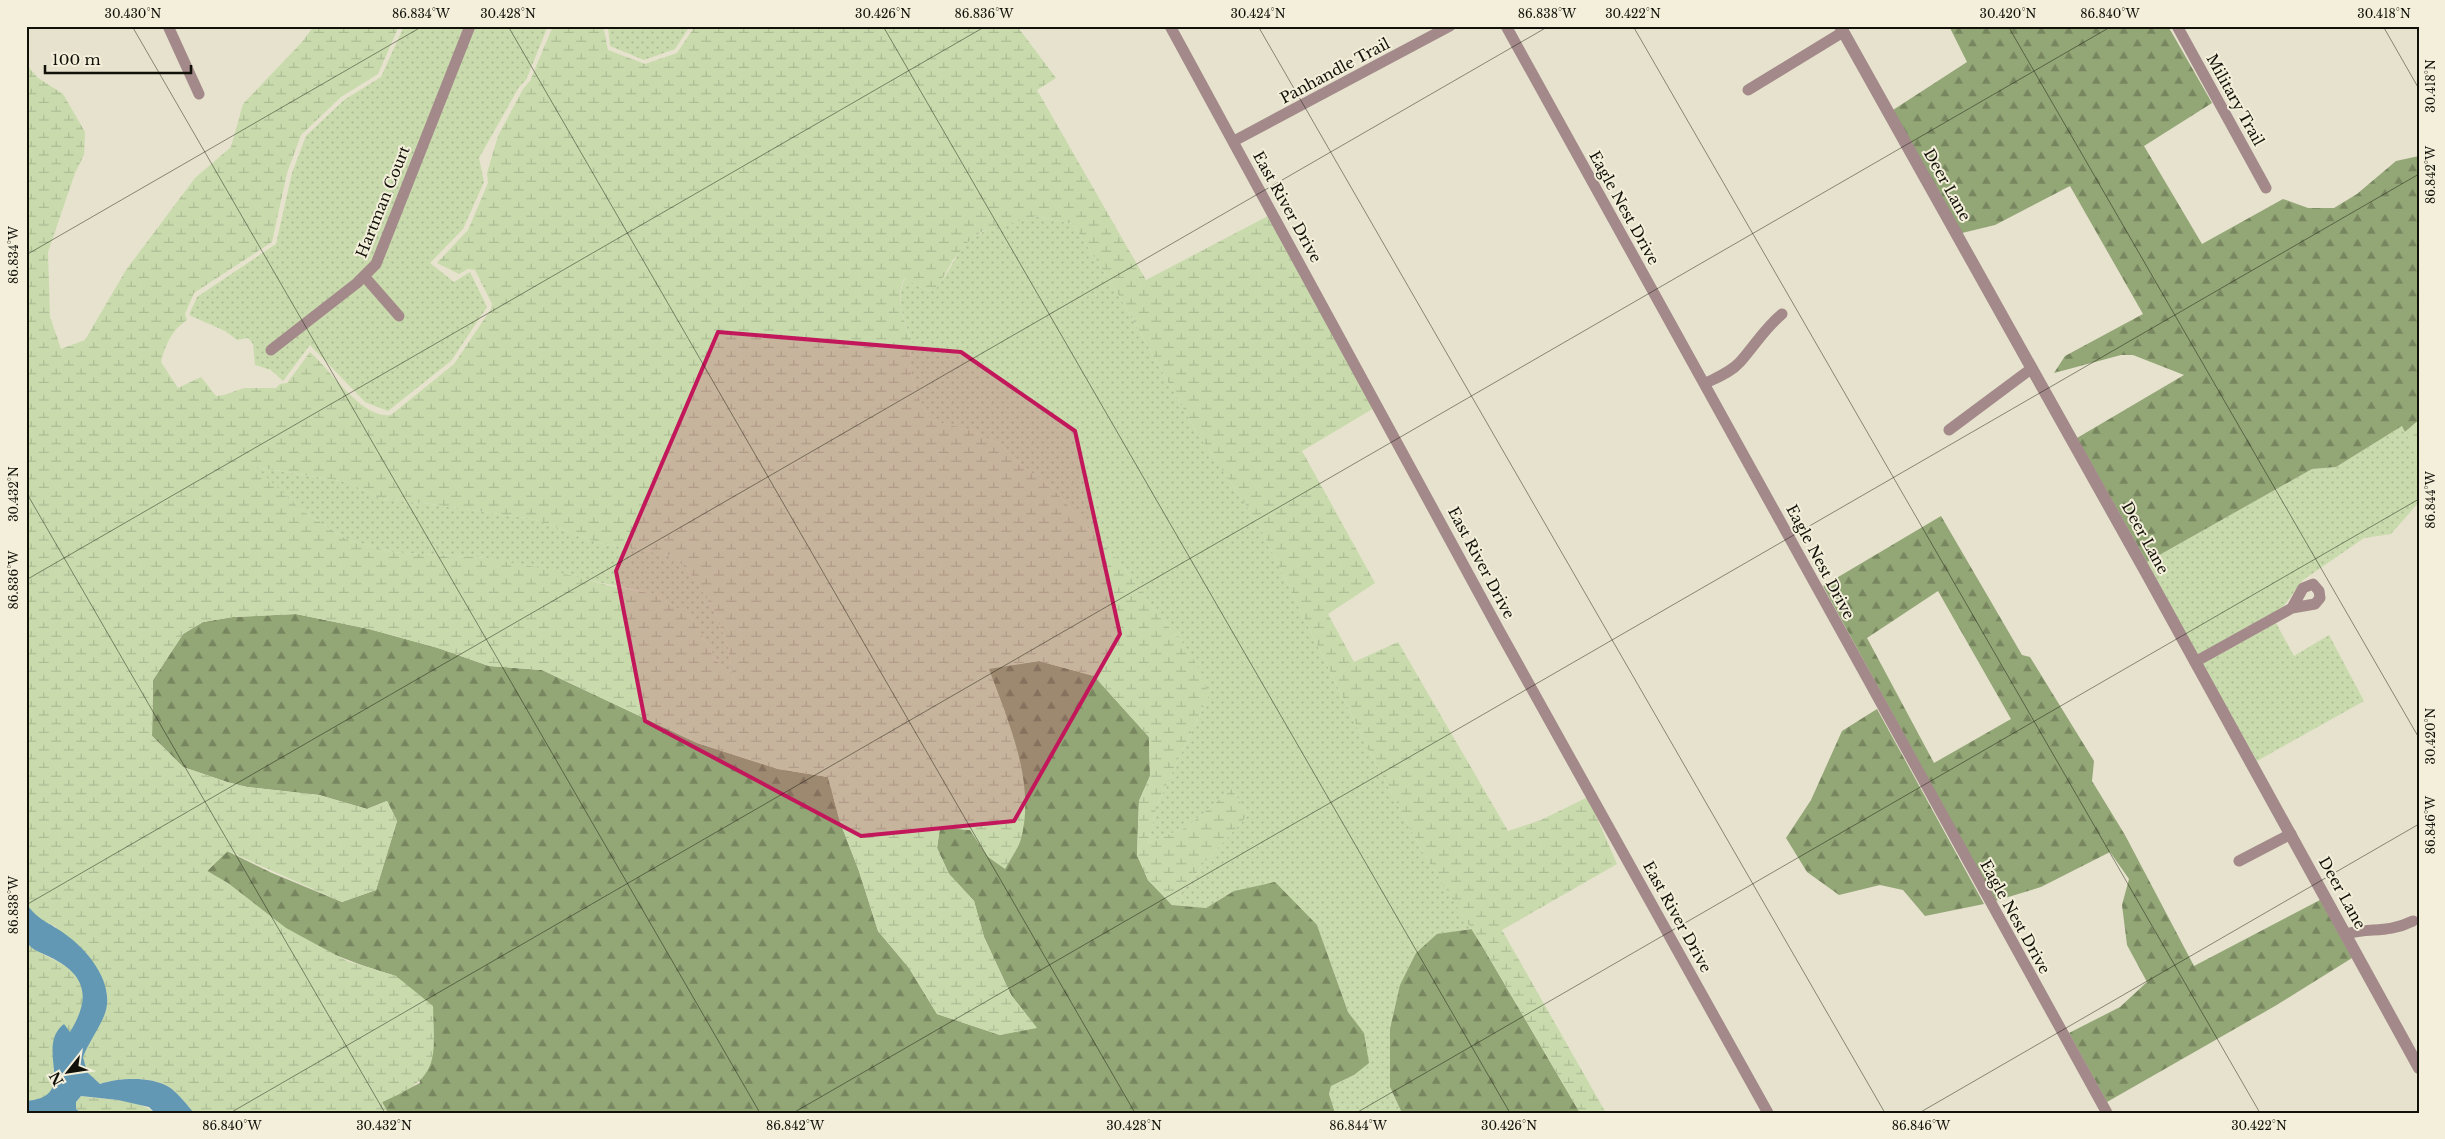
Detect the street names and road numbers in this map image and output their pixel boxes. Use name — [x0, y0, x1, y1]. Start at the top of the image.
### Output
street label: Panhandle Trail — [1277, 34, 1393, 107]
street label: Military Trail — [2202, 51, 2269, 149]
street label: Hartman Court — [351, 143, 414, 260]
street label: Deer Lane — [1920, 145, 1975, 224]
street label: Eagle Nest Drive — [1585, 147, 1664, 268]
street label: East River Drive — [1249, 148, 1326, 266]
street label: Deer Lane — [2118, 498, 2173, 577]
street label: Eagle Nest Drive — [1782, 501, 1859, 622]
street label: East River Drive — [1444, 503, 1519, 622]
street label: Deer Lane — [2315, 853, 2370, 932]
street label: Eagle Nest Drive — [1976, 856, 2055, 977]
street label: East River Drive — [1639, 858, 1716, 976]

